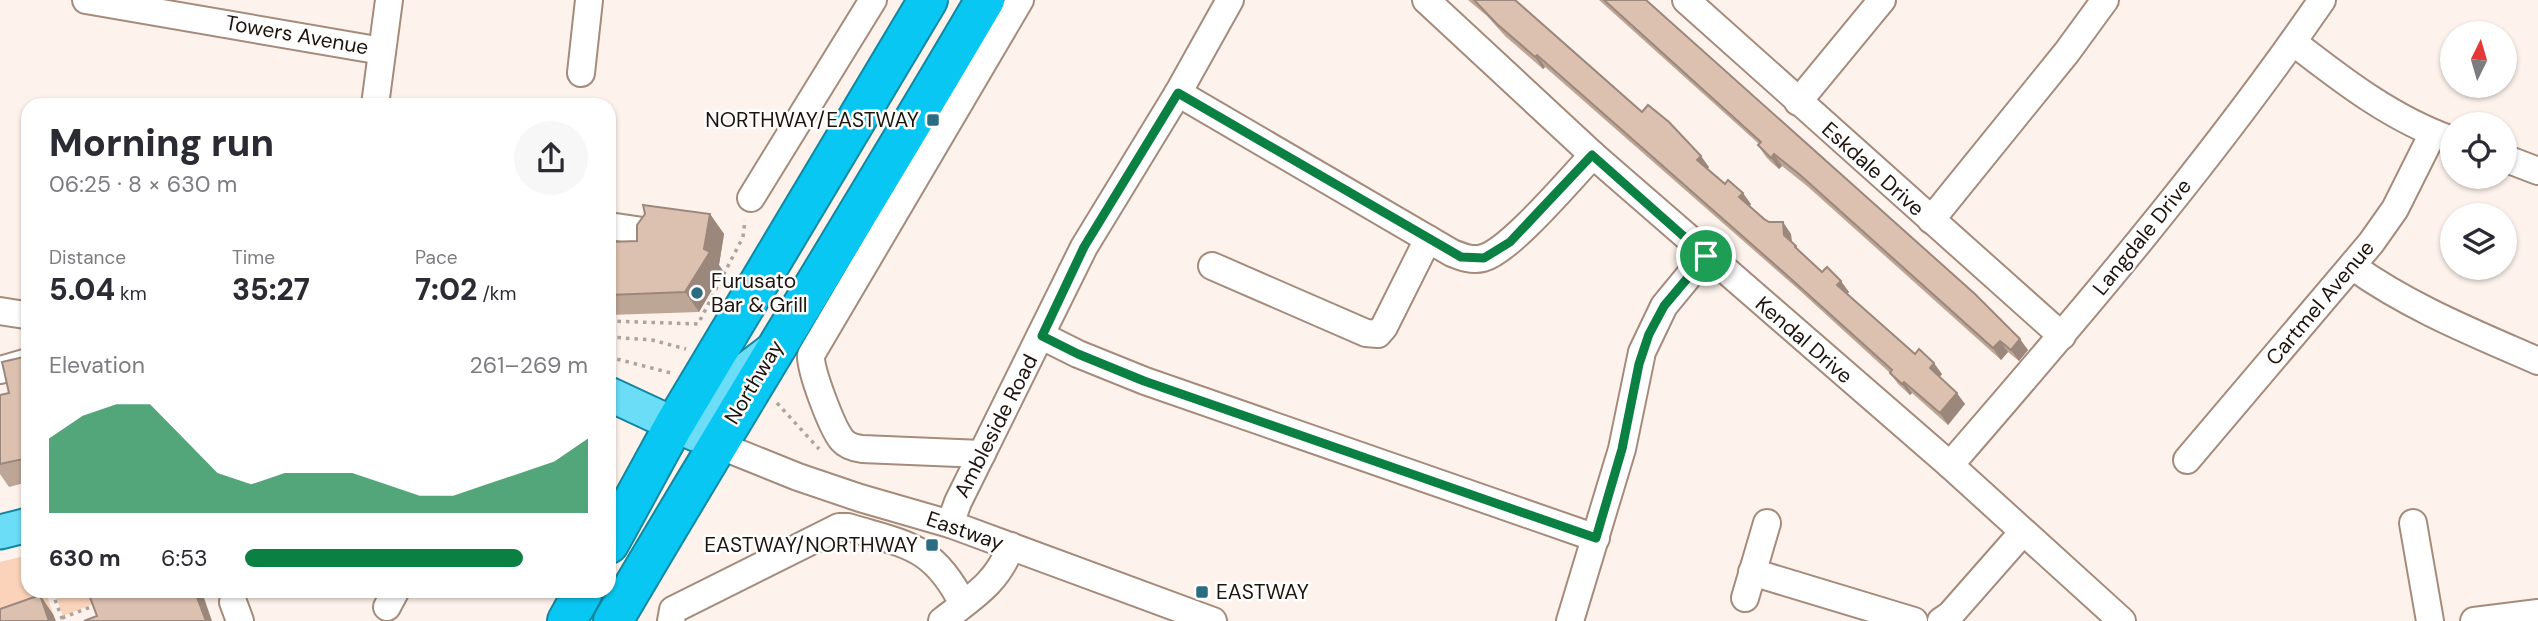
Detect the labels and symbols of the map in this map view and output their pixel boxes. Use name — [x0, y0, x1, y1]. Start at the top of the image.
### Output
street label: Towers Avenue — [223, 9, 371, 61]
north arrow — [2440, 21, 2516, 98]
place label: NORTHWAY/EASTWAY — [705, 106, 919, 134]
marker: NORTHWAY/EASTWAY — [925, 112, 941, 128]
street label: Eskdale Drive — [1816, 116, 1930, 223]
street label: Langdale Drive — [2086, 173, 2198, 301]
pin — [1676, 226, 1736, 286]
street label: Cartmel Avenue — [2260, 235, 2381, 371]
place label: Furusato Bar & Grill — [711, 267, 808, 319]
marker: Furusato Bar & Grill — [689, 285, 705, 301]
street label: Kendal Drive — [1749, 290, 1859, 390]
street label: Northway — [718, 334, 790, 429]
street label: Ambleside Road — [948, 349, 1044, 503]
street label: Eastway — [923, 505, 1008, 557]
place label: EASTWAY/NORTHWAY — [704, 531, 918, 559]
marker: EASTWAY/NORTHWAY — [924, 537, 940, 553]
place label: EASTWAY — [1216, 578, 1309, 606]
marker: EASTWAY — [1194, 584, 1210, 600]

